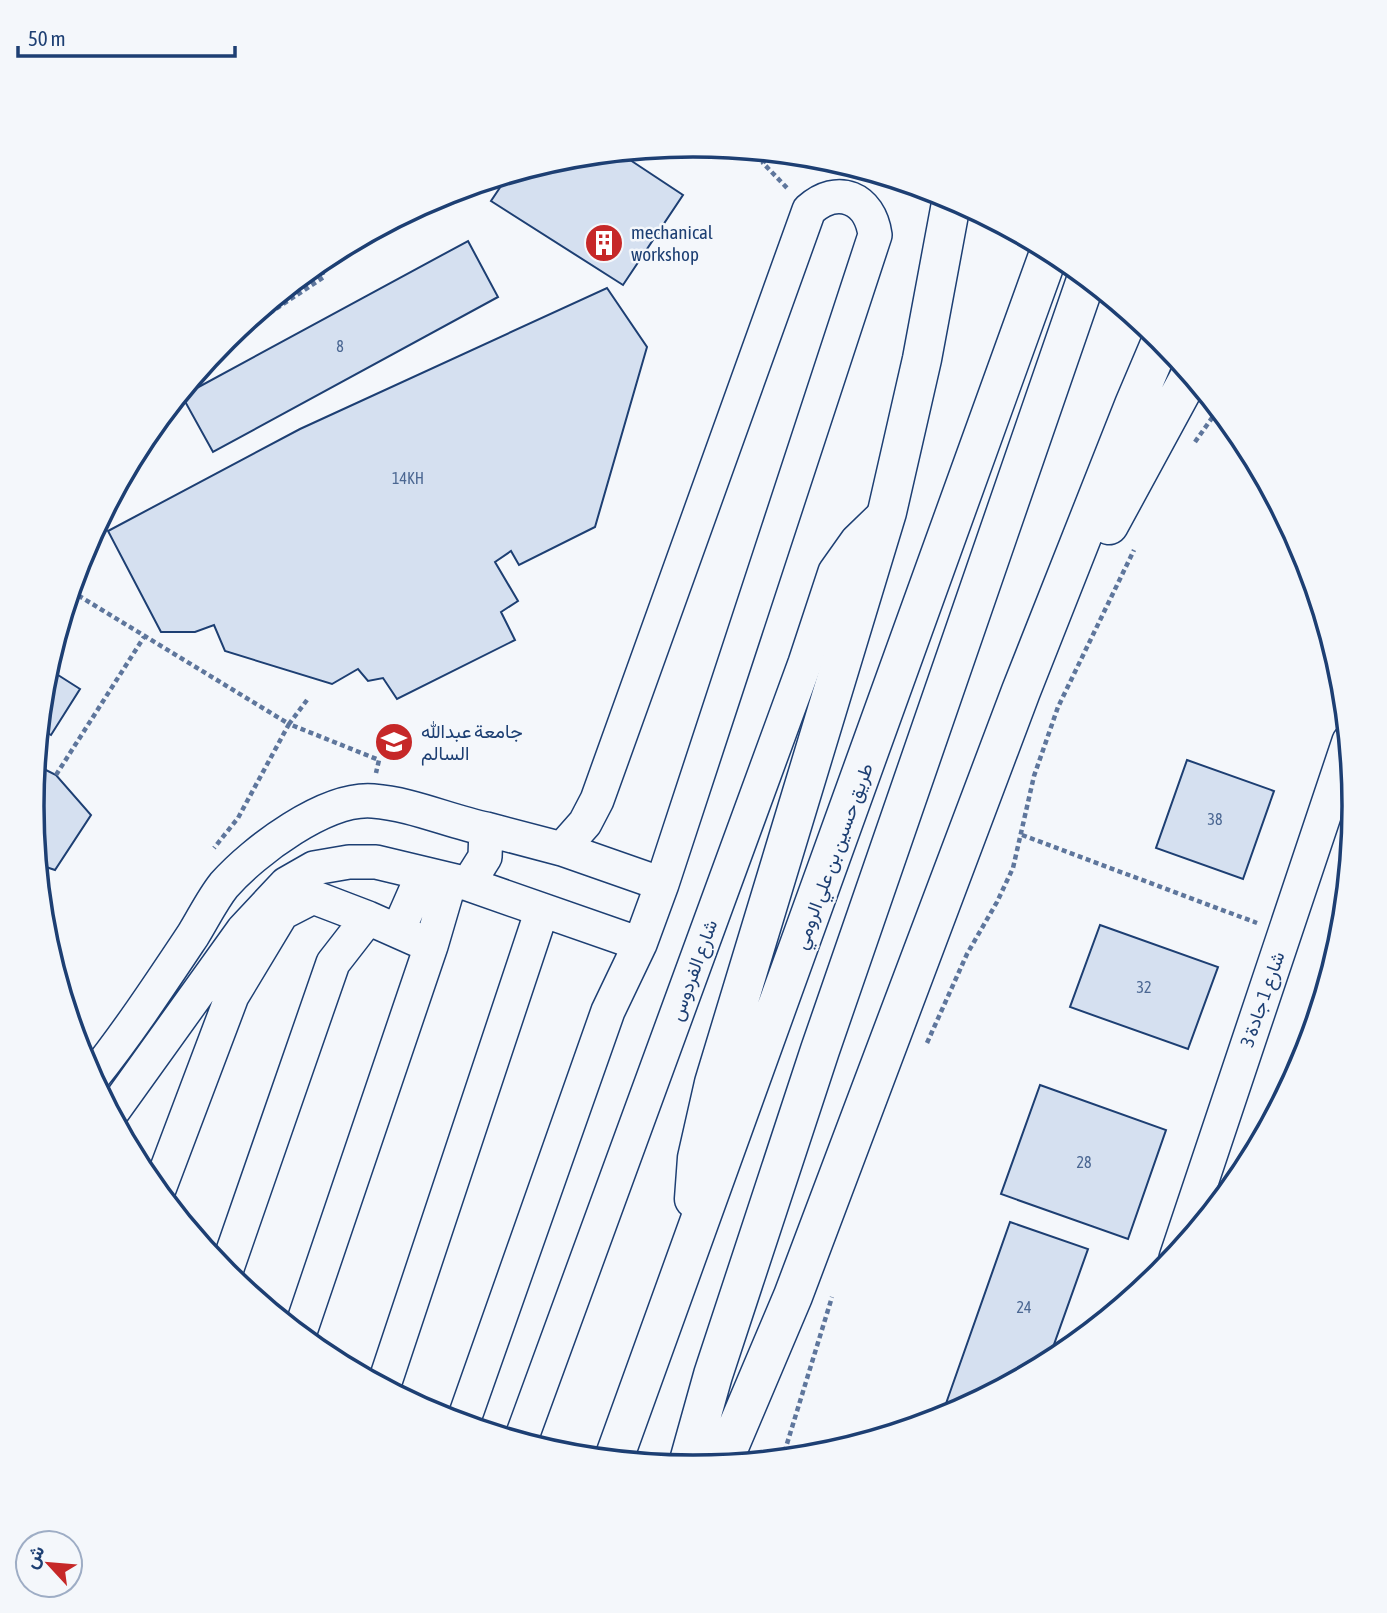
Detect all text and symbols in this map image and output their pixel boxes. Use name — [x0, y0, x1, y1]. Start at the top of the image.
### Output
scale bar — [18, 14, 234, 58]
text: 50 m — [28, 26, 66, 50]
place label: mechanical workshop — [631, 221, 713, 265]
building icon: mechanical workshop — [583, 222, 625, 264]
house number: 8 — [336, 337, 344, 355]
house number: 14KH — [392, 469, 424, 487]
place label: جامعة عبدالله السالم — [421, 720, 523, 766]
school or university icon: جامعة عبدالله السالم — [373, 721, 415, 763]
street label: طريق حسين بن علي الرومي — [789, 760, 882, 954]
house number: 38 — [1207, 810, 1223, 828]
street label: شارع الفردوس — [665, 916, 723, 1024]
street label: شارع 1 جادة 3 — [1235, 948, 1291, 1050]
house number: 32 — [1136, 978, 1152, 996]
house number: 28 — [1076, 1153, 1092, 1171]
house number: 24 — [1016, 1298, 1032, 1316]
north arrow — [14, 1529, 84, 1599]
text: ش — [19, 1541, 50, 1572]

